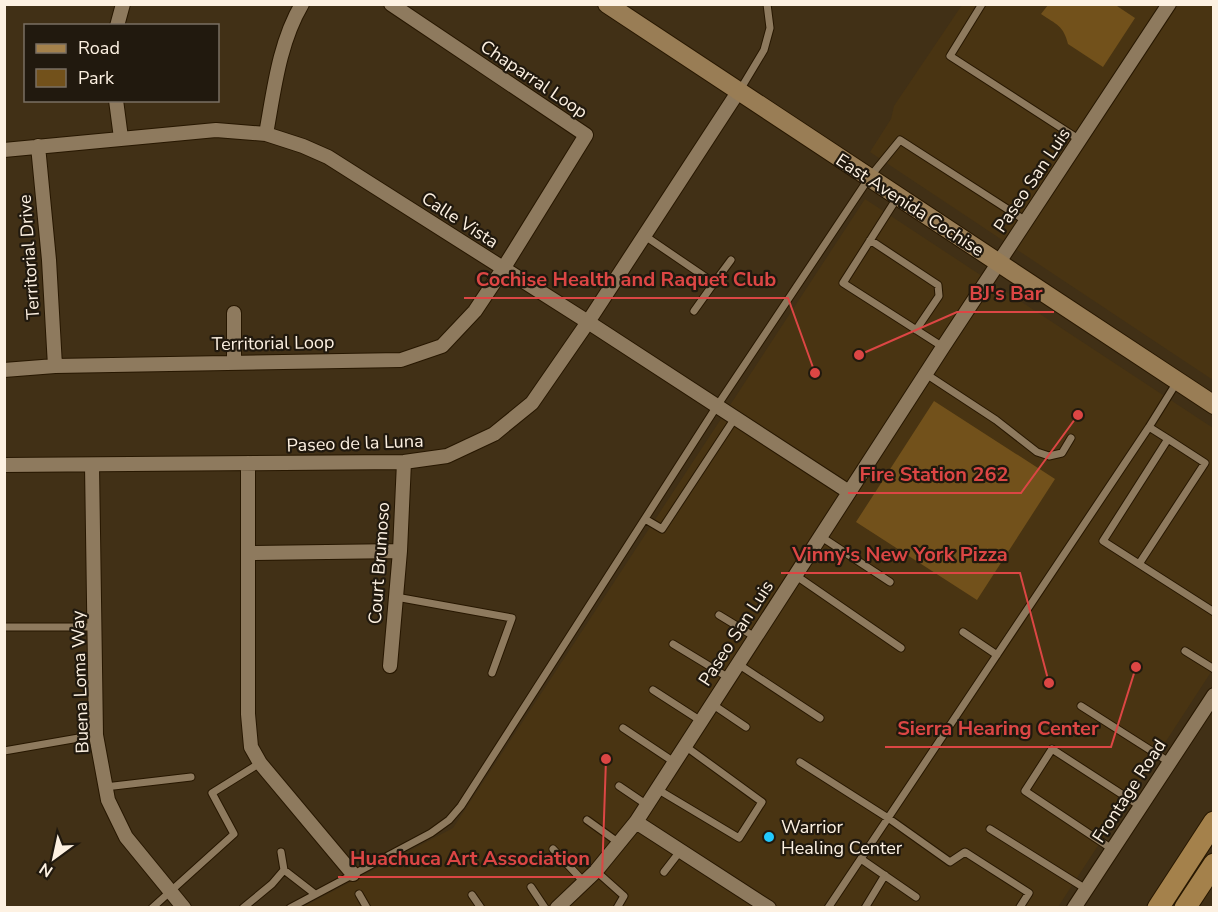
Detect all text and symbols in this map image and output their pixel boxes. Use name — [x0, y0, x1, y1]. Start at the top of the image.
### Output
legend — [24, 24, 219, 102]
street label: Chaparral Loop — [476, 34, 592, 124]
text: Road — [78, 36, 120, 60]
text: Park — [78, 66, 115, 90]
street label: Paseo San Luis — [988, 123, 1076, 237]
street label: East Avenida Cochise — [831, 148, 989, 262]
street label: Calle Vista — [417, 186, 503, 254]
street label: Territorial Drive — [13, 194, 45, 320]
callout: Cochise Health and Raquet Club — [464, 260, 788, 298]
text: Cochise Health and Raquet Club — [476, 266, 776, 293]
callout: BJ's Bar — [957, 274, 1054, 312]
text: BJ's Bar — [969, 280, 1043, 307]
street label: Territorial Loop — [211, 330, 335, 356]
street label: Paseo de la Luna — [286, 429, 424, 457]
callout: Fire Station 262 — [848, 455, 1021, 493]
text: Fire Station 262 — [860, 461, 1008, 488]
street label: Court Brumoso — [363, 501, 395, 625]
callout: Vinny's New York Pizza — [781, 535, 1020, 573]
text: Vinny's New York Pizza — [791, 541, 1008, 568]
street label: Paseo San Luis — [693, 576, 779, 690]
street label: Buena Loma Way — [65, 609, 94, 754]
callout: Sierra Hearing Center — [885, 709, 1111, 747]
text: Sierra Hearing Center — [897, 715, 1099, 742]
street label: Frontage Road — [1087, 735, 1171, 847]
place label: Warrior Healing Center — [781, 815, 903, 860]
north arrow — [24, 828, 84, 888]
marker: Warrior Healing Center — [762, 830, 776, 844]
callout: Huachuca Art Association — [338, 839, 602, 877]
text: Huachuca Art Association — [350, 845, 590, 872]
text: N — [35, 857, 57, 882]

